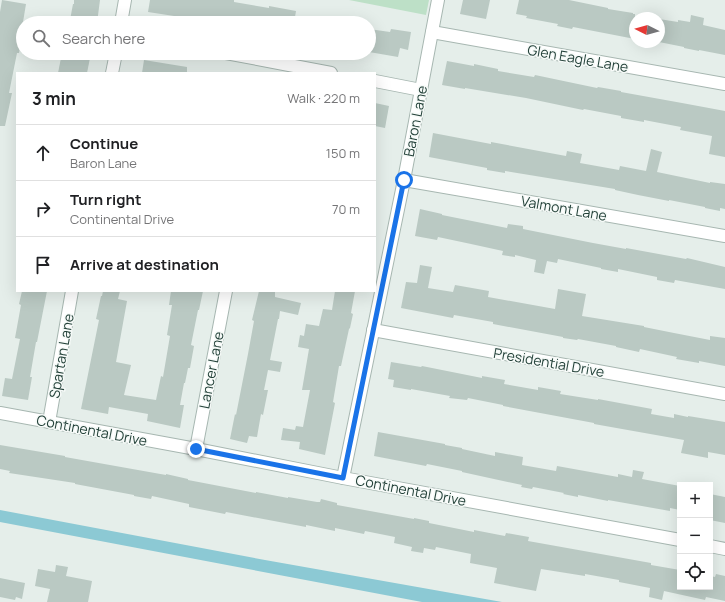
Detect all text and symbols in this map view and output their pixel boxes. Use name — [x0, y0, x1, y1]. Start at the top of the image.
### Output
north arrow — [629, 12, 665, 48]
search box — [16, 16, 376, 60]
icon: search — [30, 27, 52, 49]
text: Search here — [62, 28, 145, 49]
street label: Glen Eagle Lane — [526, 40, 630, 76]
street label: Baron Lane — [399, 84, 431, 158]
text: 3 min — [32, 87, 76, 110]
text: Walk · 220 m — [287, 89, 360, 107]
text: Continue — [70, 133, 138, 154]
icon: ahead — [32, 142, 54, 164]
text: 150 m — [326, 144, 360, 162]
text: Baron Lane — [70, 154, 137, 172]
route start — [395, 171, 413, 189]
text: Turn right — [70, 189, 141, 210]
street label: Valmont Lane — [519, 191, 609, 225]
icon: right — [32, 198, 54, 220]
text: 70 m — [332, 200, 360, 218]
text: Continental Drive — [70, 210, 174, 228]
icon: arrive — [32, 254, 54, 276]
text: Arrive at destination — [70, 254, 219, 275]
street label: Spartan Lane — [44, 312, 78, 400]
street label: Lancer Lane — [194, 330, 228, 410]
street label: Presidential Drive — [492, 343, 606, 381]
street label: Continental Drive — [35, 410, 149, 450]
route end — [187, 440, 205, 458]
street label: Continental Drive — [354, 470, 468, 510]
map controls — [677, 482, 713, 590]
button: + — [677, 482, 713, 518]
button: − — [677, 518, 713, 554]
button: locate — [677, 554, 713, 590]

